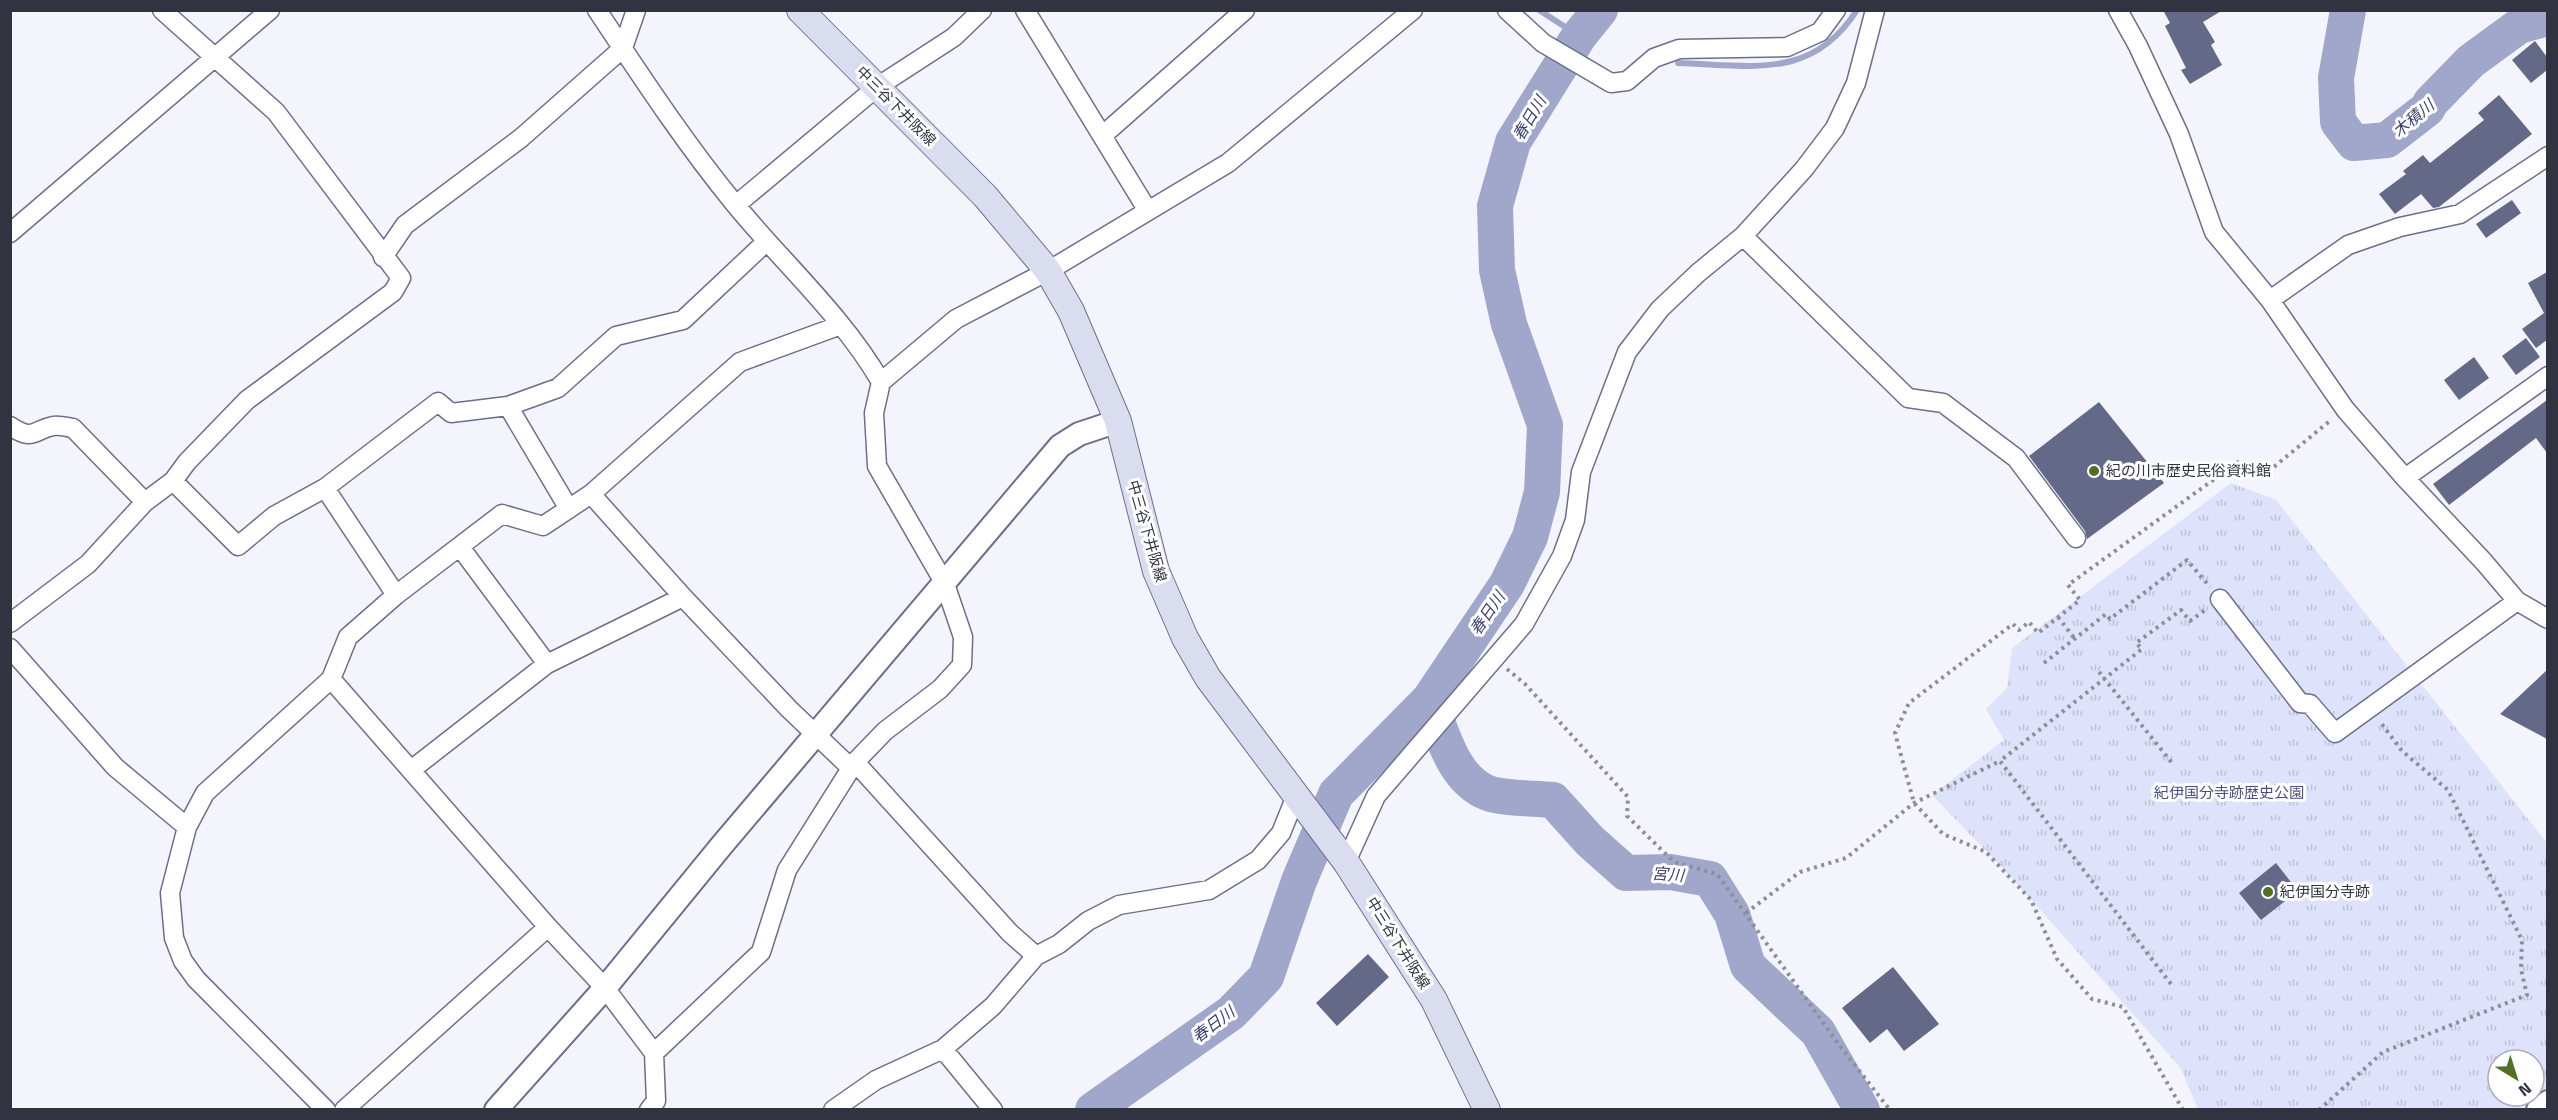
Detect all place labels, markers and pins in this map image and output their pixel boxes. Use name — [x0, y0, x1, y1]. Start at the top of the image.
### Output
place label: 紀の川市歴史民俗資料館 — [2106, 459, 2271, 482]
marker: 紀の川市歴史民俗資料館 — [2087, 464, 2101, 478]
place label: 紀伊国分寺跡 — [2280, 880, 2370, 903]
marker: 紀伊国分寺跡 — [2261, 885, 2275, 899]

